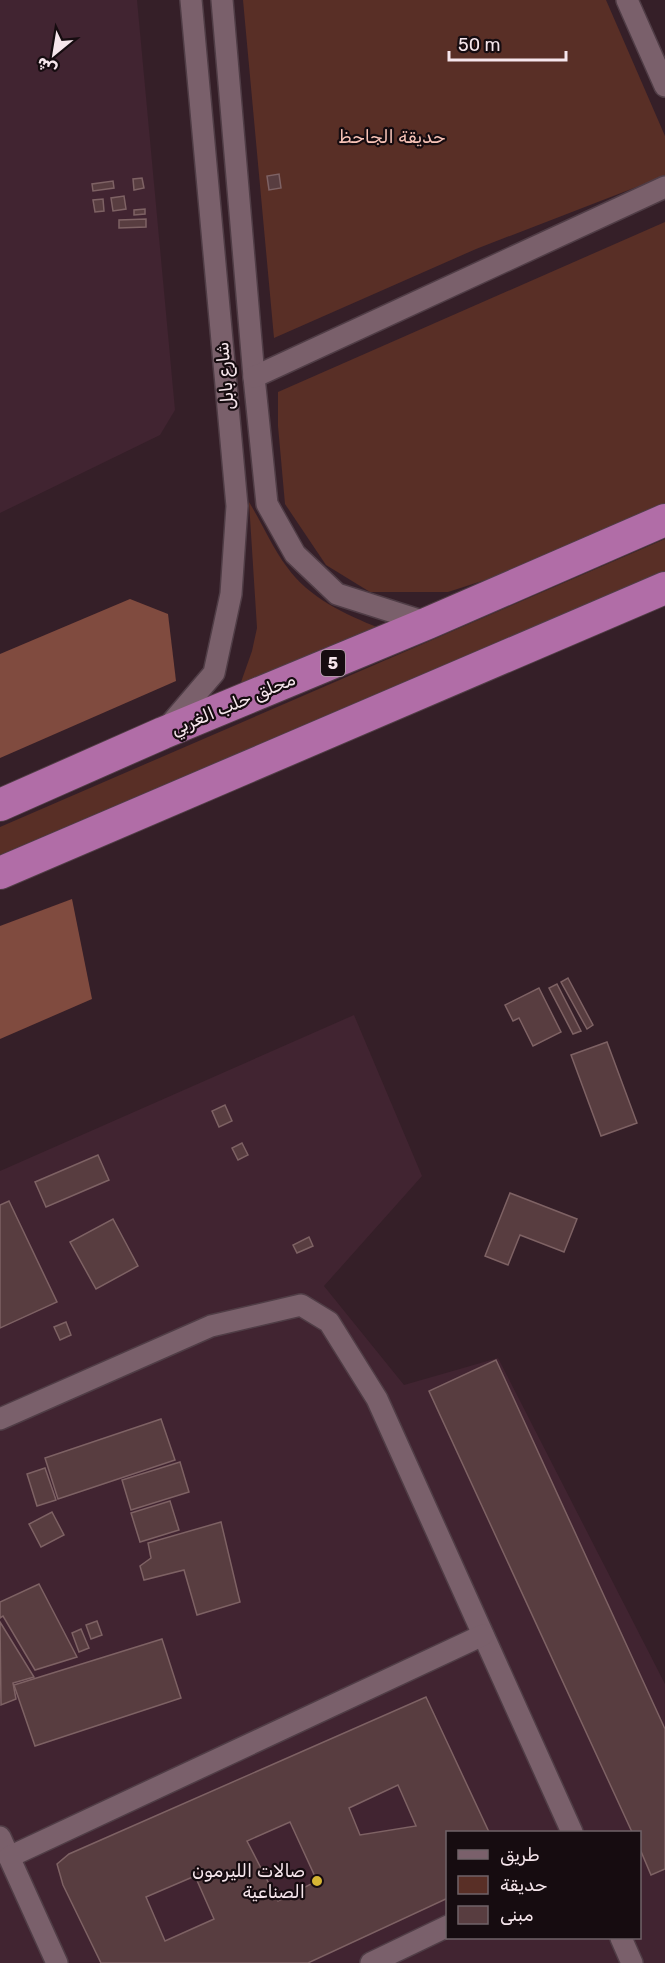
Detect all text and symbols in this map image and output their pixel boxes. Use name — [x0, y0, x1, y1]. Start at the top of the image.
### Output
north arrow — [24, 24, 84, 84]
scale bar — [449, 24, 566, 62]
text: 50 m — [458, 34, 501, 56]
text: ش — [33, 53, 60, 80]
park label: حديقة الجاحظ — [338, 126, 446, 148]
street label: شارع بابل — [211, 341, 240, 411]
road number: 5 — [321, 650, 345, 676]
street label: محلق حلب الغربي — [167, 668, 299, 742]
legend — [446, 1831, 641, 1939]
text: طريق — [500, 1844, 540, 1866]
place label: صالات الليرمون الصناعية — [192, 1860, 305, 1903]
marker: صالات الليرمون الصناعية — [310, 1874, 324, 1888]
text: حديقة — [500, 1874, 547, 1896]
text: مبنى — [500, 1904, 534, 1926]

